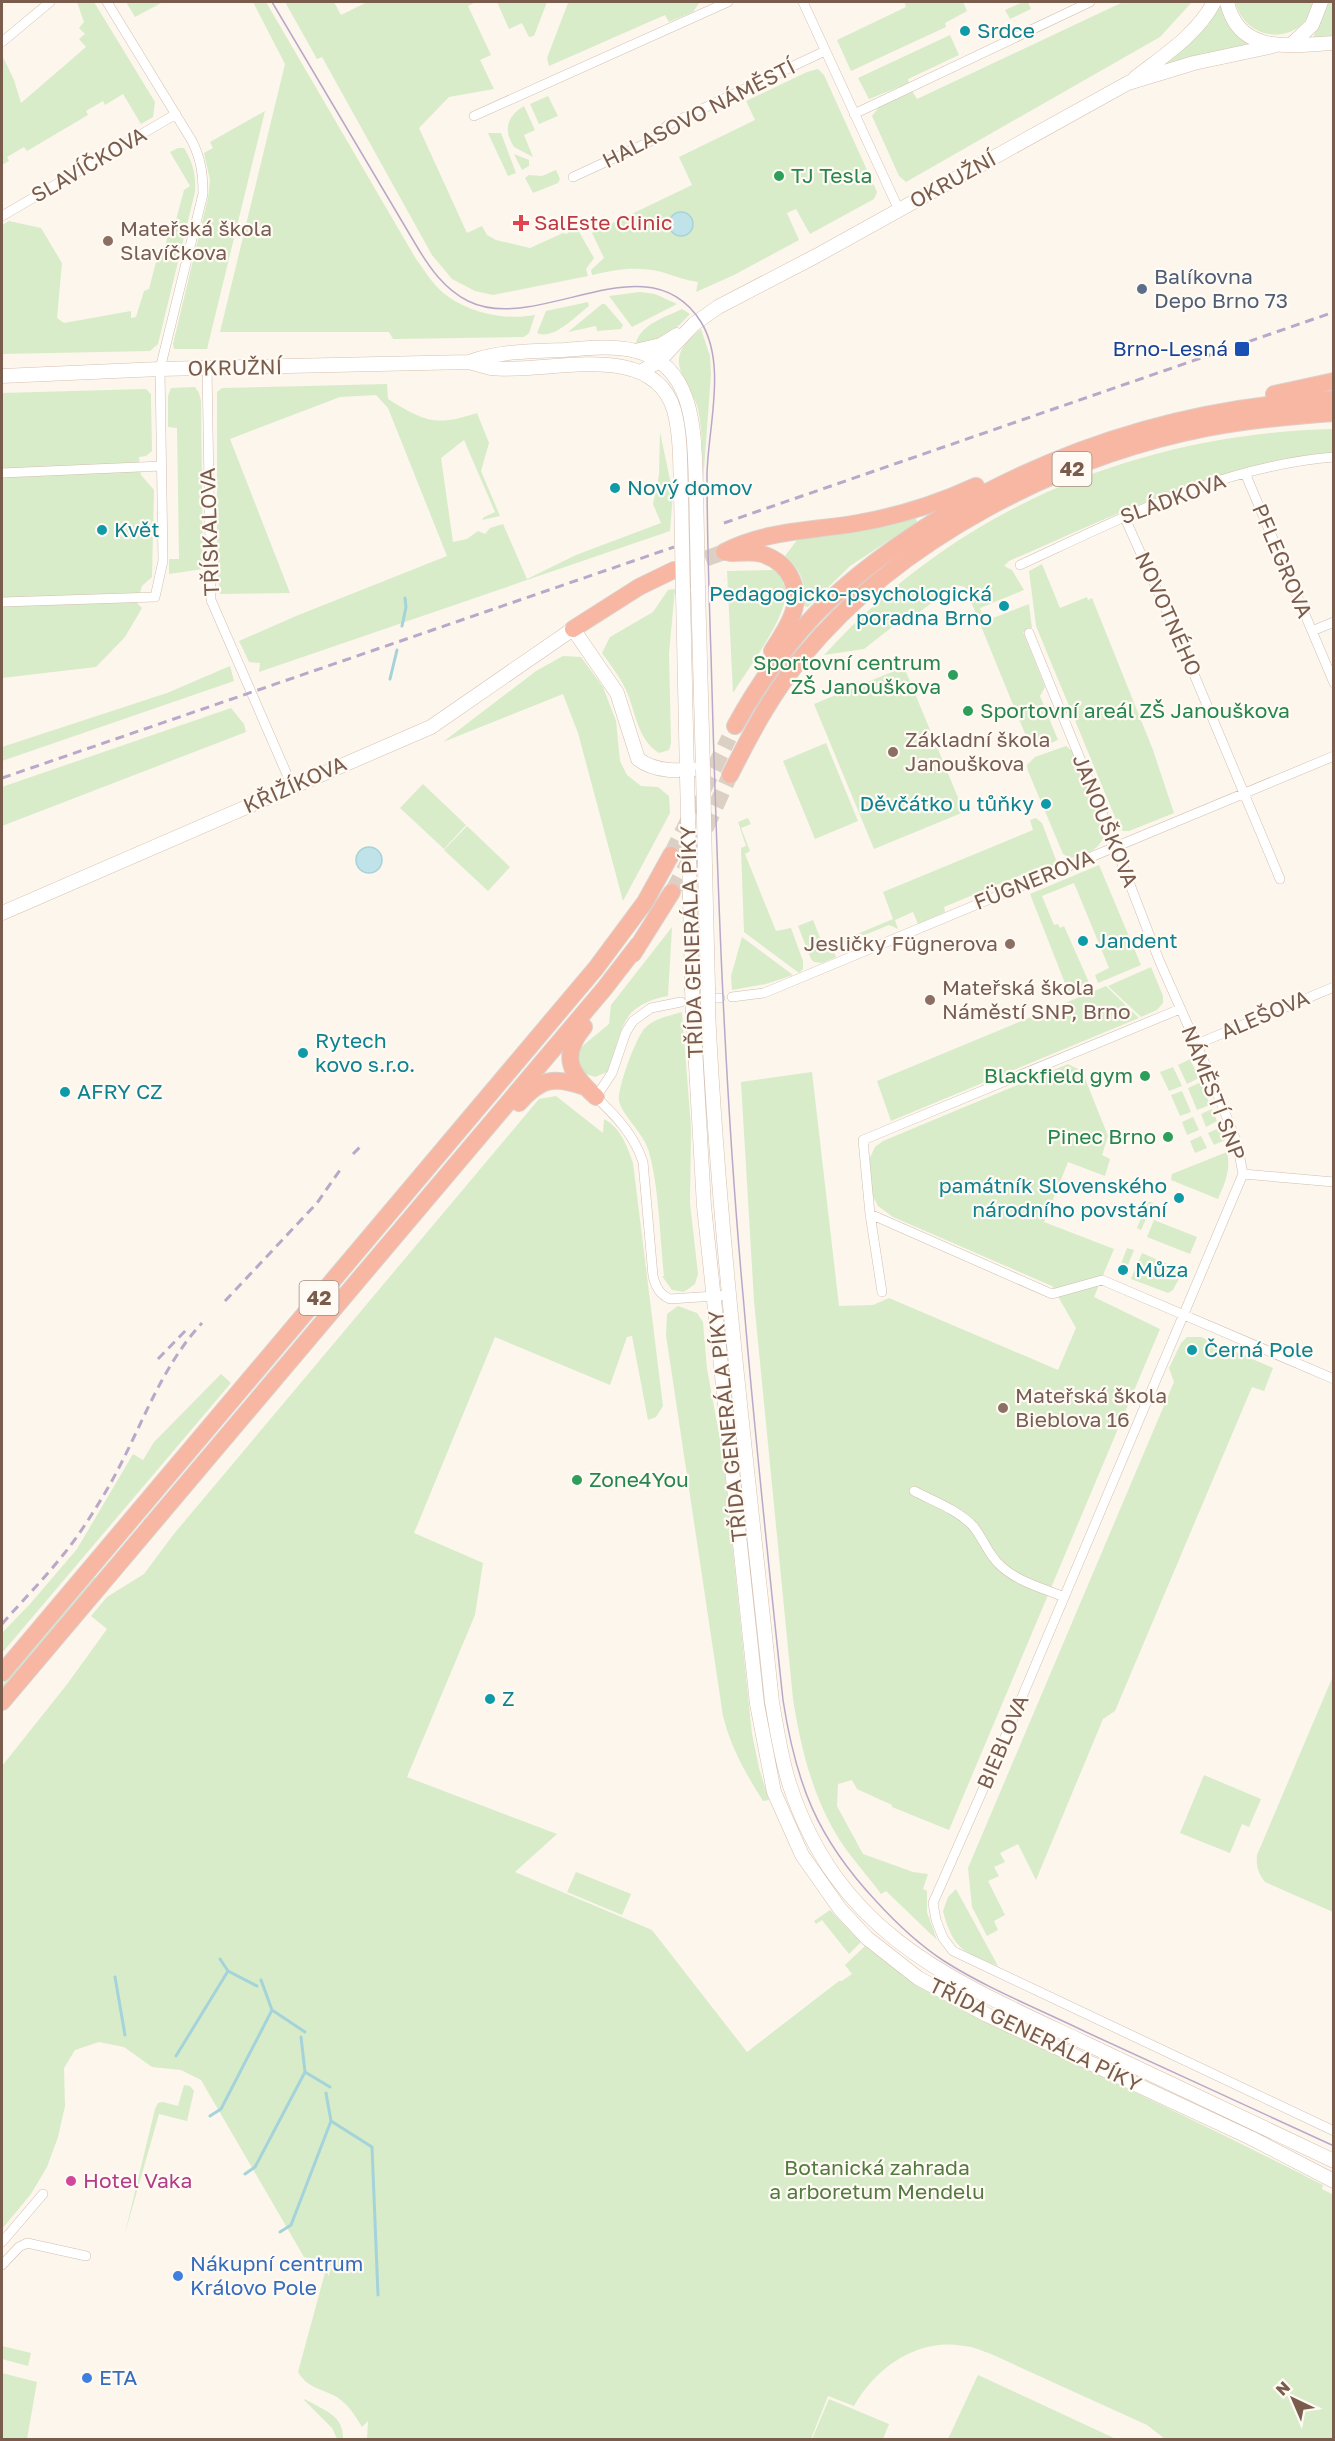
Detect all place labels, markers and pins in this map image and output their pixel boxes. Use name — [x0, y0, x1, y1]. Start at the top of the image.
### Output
place label: Srdce — [977, 17, 1035, 43]
marker: Srdce — [958, 24, 972, 38]
place label: TJ Tesla — [791, 162, 872, 188]
marker: TJ Tesla — [772, 169, 786, 183]
place label: SalEste Clinic — [534, 209, 672, 235]
marker: SalEste Clinic — [512, 214, 530, 232]
place label: Mateřská škola Slavíčkova — [120, 215, 272, 265]
marker: Mateřská škola Slavíčkova — [101, 234, 115, 248]
place label: Balíkovna Depo Brno 73 — [1154, 263, 1288, 313]
marker: Balíkovna Depo Brno 73 — [1135, 282, 1149, 296]
place label: Brno-Lesná — [1112, 335, 1228, 361]
marker: Brno-Lesná — [1233, 340, 1251, 358]
place label: Nový domov — [627, 474, 753, 500]
marker: Nový domov — [608, 481, 622, 495]
place label: Květ — [114, 516, 160, 542]
marker: Květ — [95, 523, 109, 537]
place label: Pedagogicko-psychologická poradna Brno — [709, 580, 992, 630]
marker: Pedagogicko-psychologická poradna Brno — [997, 599, 1011, 613]
place label: Sportovní centrum ZŠ Janouškova — [753, 649, 941, 699]
marker: Sportovní centrum ZŠ Janouškova — [946, 668, 960, 682]
place label: Sportovní areál ZŠ Janouškova — [980, 697, 1290, 723]
marker: Sportovní areál ZŠ Janouškova — [961, 704, 975, 718]
place label: Základní škola Janouškova — [905, 726, 1050, 776]
marker: Základní škola Janouškova — [886, 745, 900, 759]
place label: Děvčátko u tůňky — [860, 790, 1034, 816]
marker: Děvčátko u tůňky — [1039, 797, 1053, 811]
place label: Jandent — [1095, 927, 1178, 953]
place label: Jesličky Fügnerova — [804, 930, 998, 956]
marker: Jandent — [1076, 934, 1090, 948]
marker: Jesličky Fügnerova — [1003, 937, 1017, 951]
place label: Mateřská škola Náměstí SNP, Brno — [942, 974, 1131, 1024]
marker: Mateřská škola Náměstí SNP, Brno — [923, 993, 937, 1007]
place label: Rytech kovo s.r.o. — [315, 1027, 415, 1077]
marker: Rytech kovo s.r.o. — [296, 1046, 310, 1060]
place label: Blackfield gym — [984, 1062, 1133, 1088]
marker: Blackfield gym — [1138, 1069, 1152, 1083]
place label: AFRY CZ — [77, 1078, 163, 1104]
marker: AFRY CZ — [58, 1085, 72, 1099]
place label: Pinec Brno — [1047, 1123, 1156, 1149]
marker: Pinec Brno — [1161, 1130, 1175, 1144]
place label: památník Slovenského národního povstání — [939, 1172, 1168, 1222]
marker: památník Slovenského národního povstání — [1172, 1191, 1186, 1205]
place label: Můza — [1135, 1256, 1188, 1282]
marker: Můza — [1116, 1263, 1130, 1277]
place label: Černá Pole — [1204, 1336, 1314, 1362]
marker: Černá Pole — [1185, 1343, 1199, 1357]
place label: Mateřská škola Bieblova 16 — [1015, 1382, 1167, 1432]
marker: Mateřská škola Bieblova 16 — [996, 1401, 1010, 1415]
place label: Zone4You — [589, 1466, 689, 1492]
marker: Zone4You — [570, 1473, 584, 1487]
place label: Z — [502, 1685, 515, 1711]
marker: Z — [483, 1692, 497, 1706]
place label: Hotel Vaka — [83, 2167, 192, 2193]
marker: Hotel Vaka — [64, 2174, 78, 2188]
place label: Nákupní centrum Královo Pole — [190, 2250, 363, 2300]
marker: Nákupní centrum Královo Pole — [171, 2269, 185, 2283]
place label: ETA — [99, 2364, 137, 2390]
marker: ETA — [80, 2371, 94, 2385]

